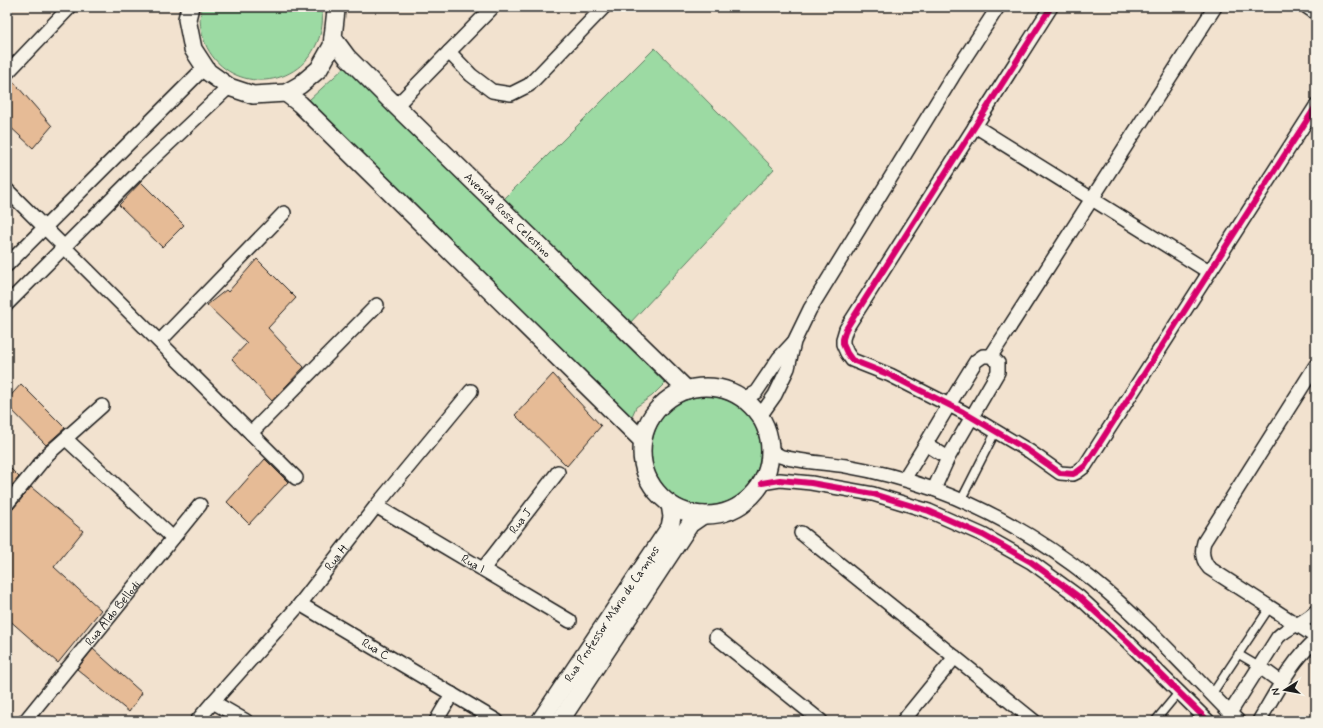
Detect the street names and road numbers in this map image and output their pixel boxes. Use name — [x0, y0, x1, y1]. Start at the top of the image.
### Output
street label: Avenida Rosa Celestino — [460, 170, 554, 262]
street label: Rua J — [506, 505, 536, 538]
street label: Rua H — [322, 541, 352, 574]
street label: Rua Professor Mário de Campos — [561, 543, 664, 686]
street label: Rua I — [458, 551, 488, 578]
street label: Rua Aldo Bellodi — [82, 577, 145, 650]
street label: Rua C — [358, 635, 393, 665]

